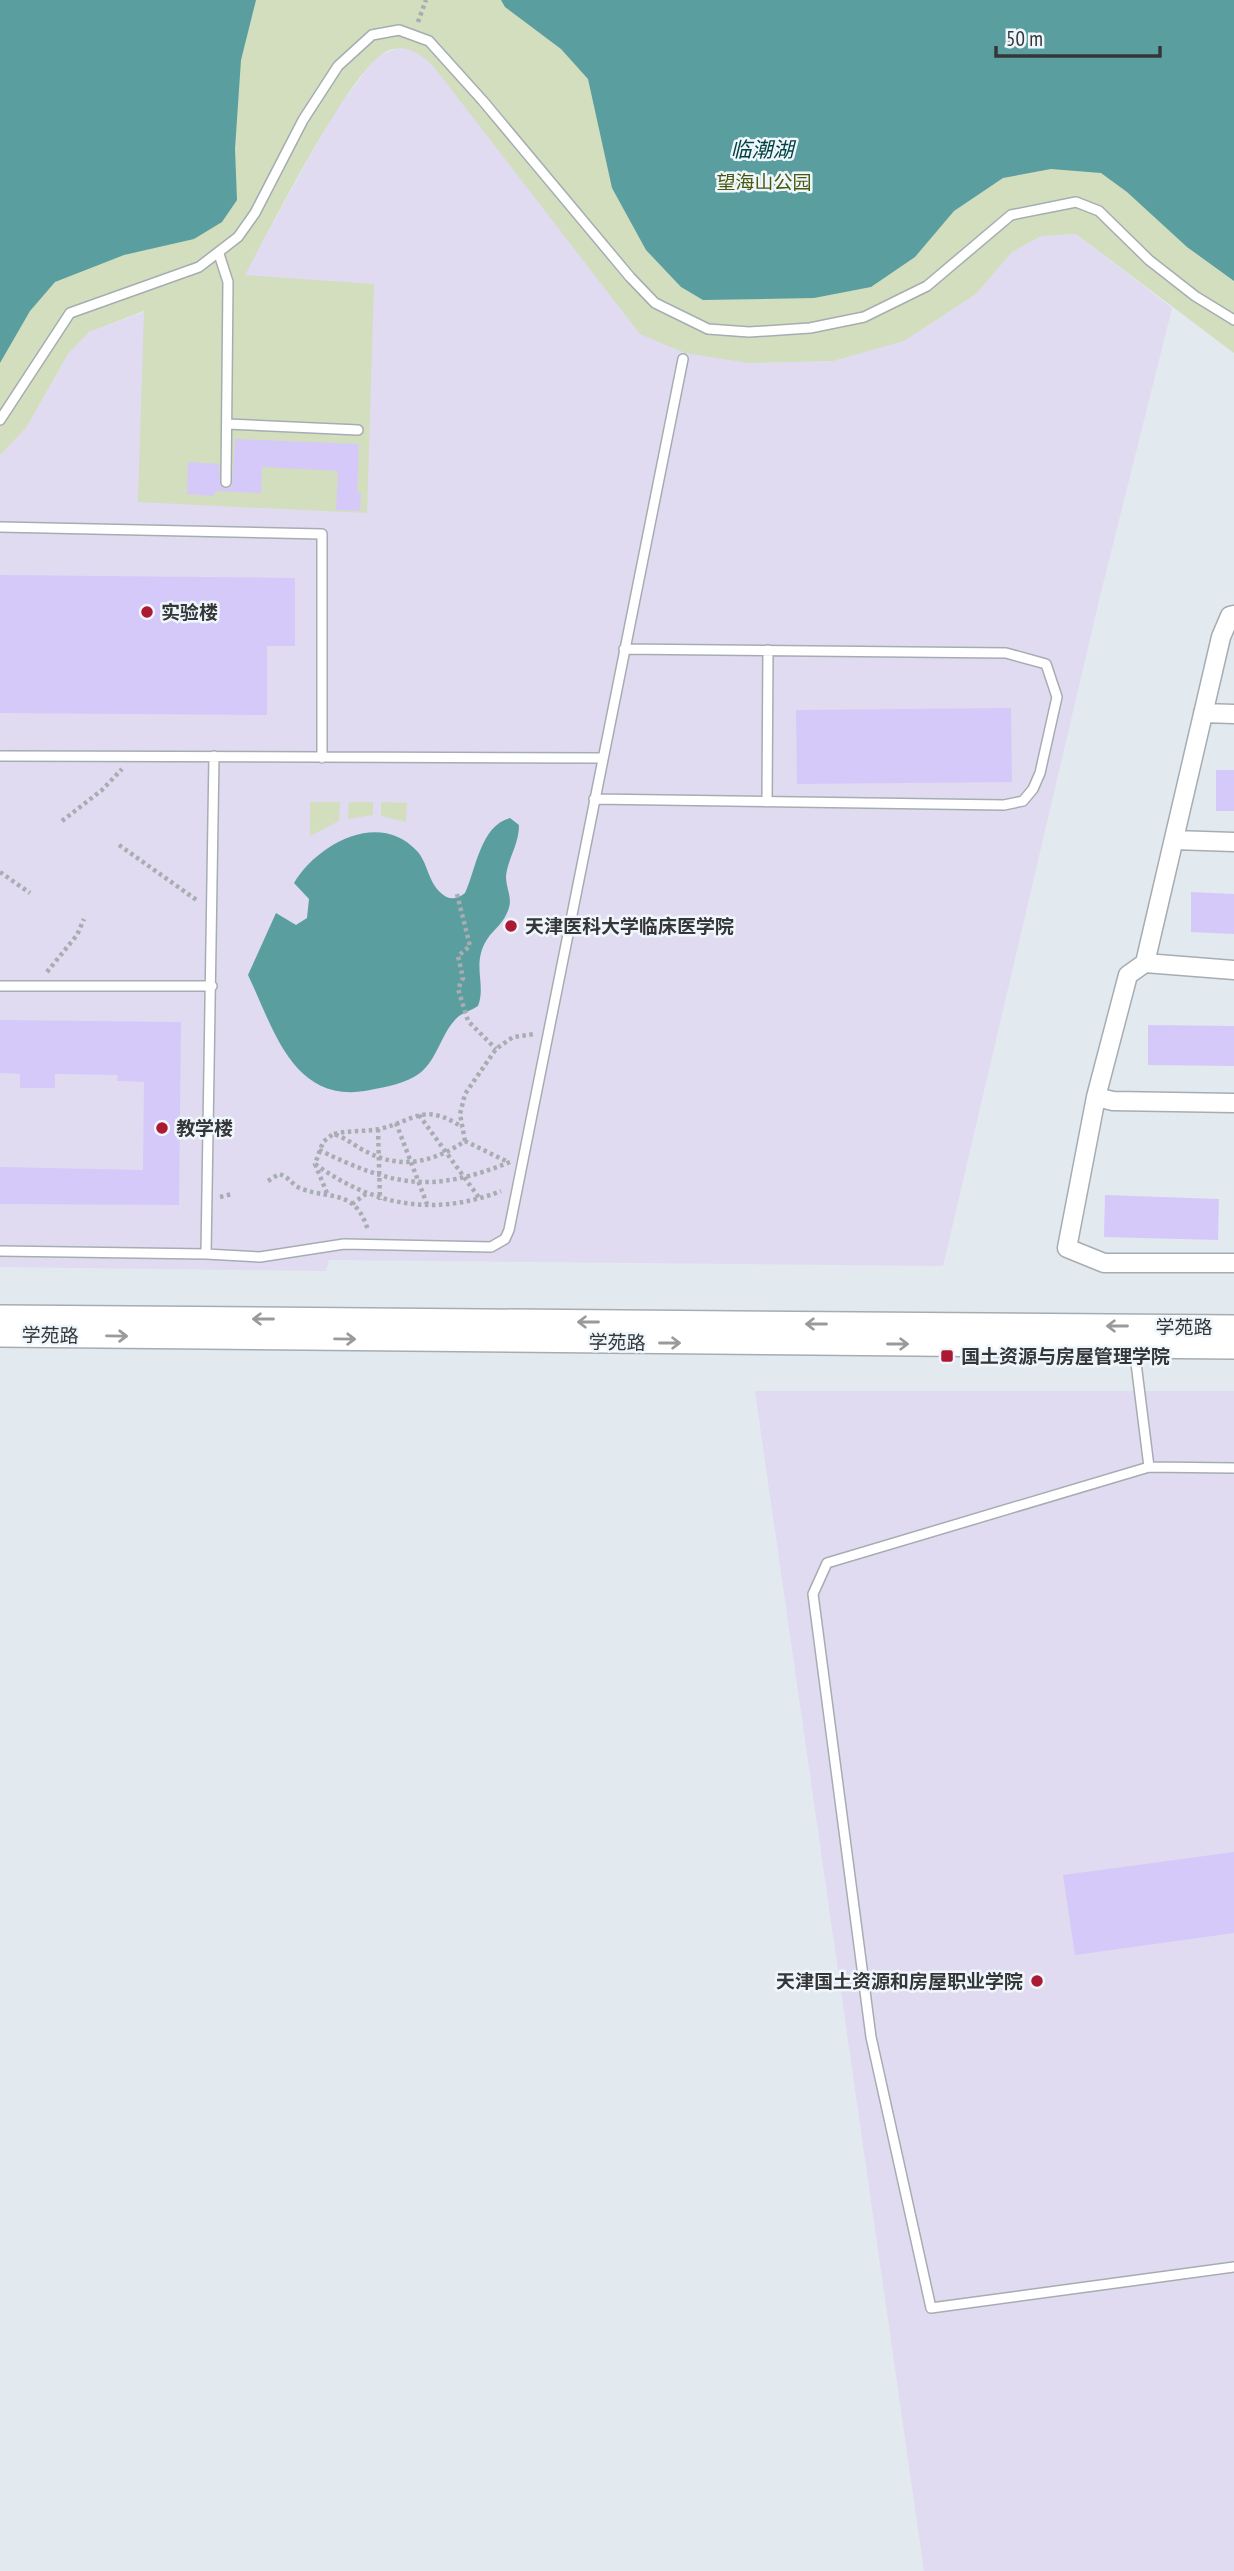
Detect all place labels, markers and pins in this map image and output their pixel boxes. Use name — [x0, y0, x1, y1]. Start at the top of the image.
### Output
place label: 实验楼 — [161, 600, 218, 624]
marker: 实验楼 — [139, 604, 155, 620]
place label: 天津医科大学临床医学院 — [525, 914, 734, 938]
marker: 天津医科大学临床医学院 — [503, 918, 519, 934]
place label: 教学楼 — [176, 1116, 233, 1140]
marker: 教学楼 — [154, 1120, 170, 1136]
place label: 国土资源与房屋管理学院 — [961, 1344, 1170, 1368]
marker: 国土资源与房屋管理学院 — [939, 1348, 955, 1364]
place label: 天津国土资源和房屋职业学院 — [776, 1969, 1023, 1993]
marker: 天津国土资源和房屋职业学院 — [1029, 1973, 1045, 1989]

